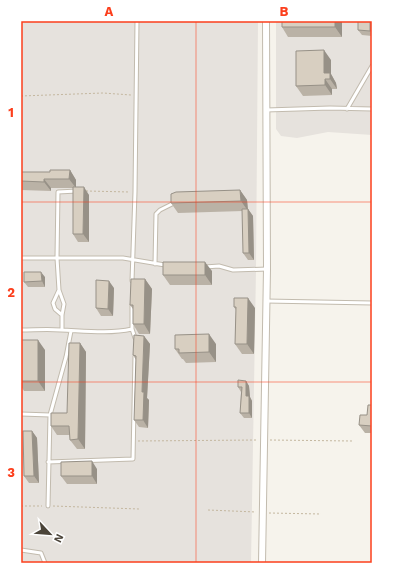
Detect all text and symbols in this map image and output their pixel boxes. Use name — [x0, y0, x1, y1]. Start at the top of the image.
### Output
text: A — [105, 4, 114, 19]
text: B — [280, 4, 289, 19]
text: 1 — [8, 105, 14, 120]
text: 2 — [7, 285, 15, 300]
text: 3 — [7, 465, 15, 480]
north arrow — [30, 514, 70, 554]
text: N — [51, 532, 66, 545]

